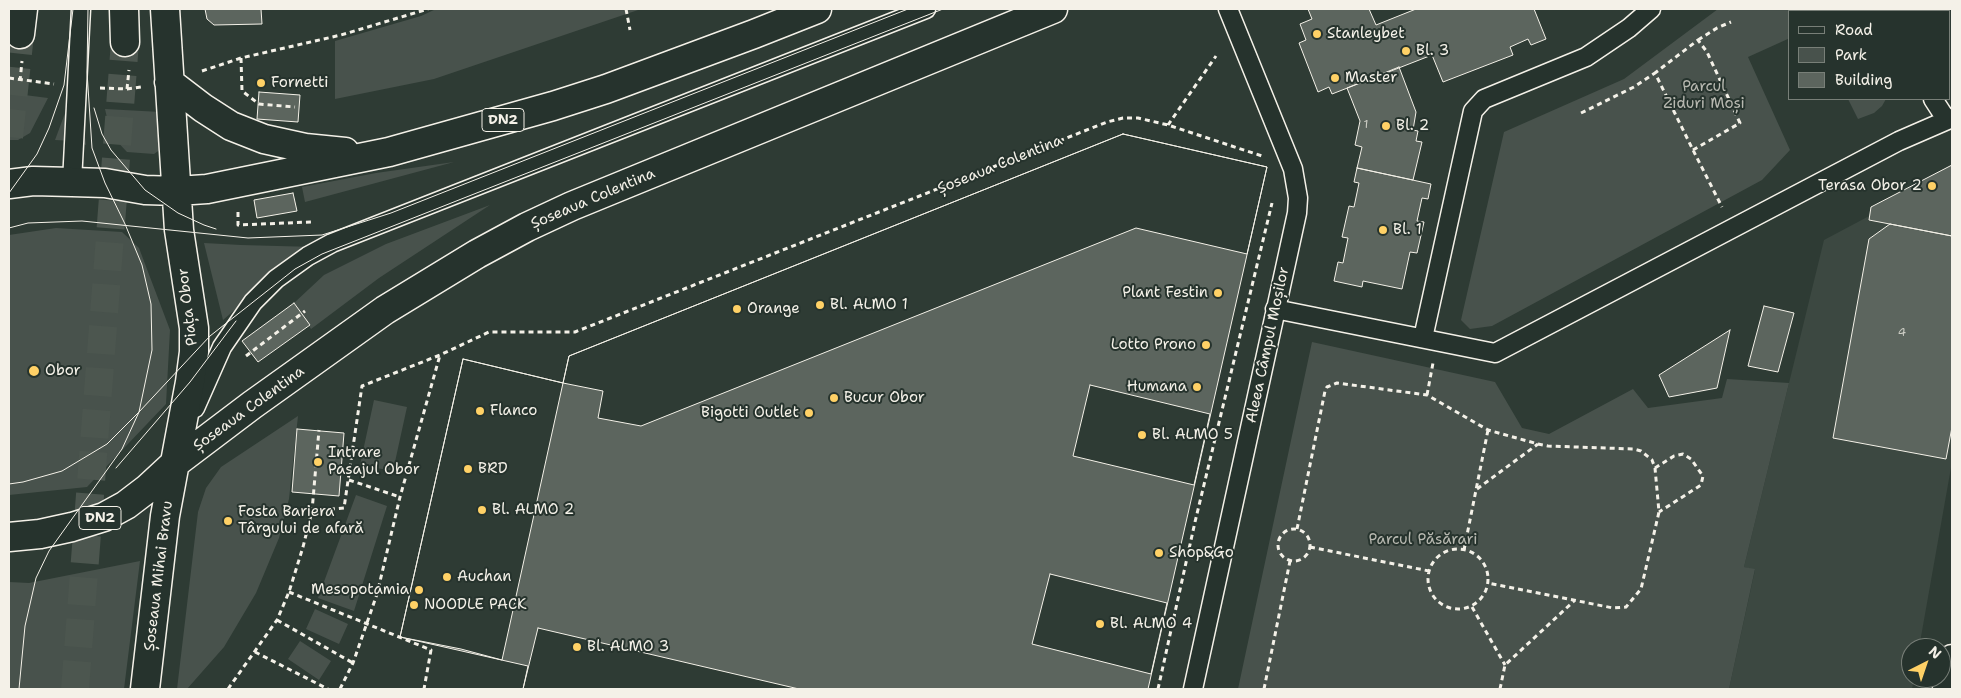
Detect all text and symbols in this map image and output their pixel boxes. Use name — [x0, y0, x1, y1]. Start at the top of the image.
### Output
legend — [1788, 10, 1951, 100]
text: Road — [1835, 20, 1873, 40]
place label: Stanleybet — [1327, 25, 1405, 43]
marker: Stanleybet — [1311, 28, 1323, 40]
place label: Bl. 3 — [1416, 42, 1449, 60]
marker: Bl. 3 — [1400, 45, 1412, 57]
text: Park — [1835, 45, 1867, 65]
place label: Master — [1345, 69, 1397, 87]
text: Building — [1835, 70, 1892, 90]
marker: Master — [1329, 72, 1341, 84]
place label: Fornetti — [271, 74, 328, 92]
marker: Fornetti — [255, 77, 267, 89]
park label: Parcul Ziduri Moși — [1663, 78, 1745, 113]
road number: DN2 — [482, 108, 524, 132]
place label: Bl. 2 — [1396, 117, 1429, 135]
house number: 1 — [1363, 118, 1369, 132]
marker: Bl. 2 — [1380, 120, 1392, 132]
street label: Șoseaua Colentina — [935, 132, 1065, 198]
street label: Șoseaua Colentina — [528, 165, 658, 233]
place label: Terasa Obor 2 — [1818, 177, 1922, 195]
marker: Terasa Obor 2 — [1926, 180, 1938, 192]
place label: Bl. 1 — [1393, 221, 1422, 239]
marker: Bl. 1 — [1377, 224, 1389, 236]
street label: Aleea Câmpul Moșilor — [1243, 265, 1293, 425]
street label: Piața Obor — [174, 267, 202, 347]
place label: Plant Festin — [1122, 284, 1208, 302]
marker: Plant Festin — [1212, 287, 1224, 299]
place label: Bl. ALMO 1 — [830, 296, 908, 314]
marker: Bl. ALMO 1 — [814, 299, 826, 311]
place label: Orange — [747, 300, 800, 318]
marker: Orange — [731, 303, 743, 315]
house number: 4 — [1898, 326, 1906, 340]
place label: Lotto Prono — [1111, 336, 1196, 354]
marker: Lotto Prono — [1200, 339, 1212, 351]
place label: Obor — [45, 362, 81, 380]
street label: Șoseaua Colentina — [190, 363, 308, 455]
marker: Obor — [27, 364, 41, 378]
place label: Humana — [1127, 378, 1187, 396]
marker: Humana — [1191, 381, 1203, 393]
place label: Bucur Obor — [844, 389, 925, 407]
marker: Bucur Obor — [828, 392, 840, 404]
place label: Flanco — [490, 402, 537, 420]
place label: Bigotti Outlet — [701, 404, 799, 422]
marker: Flanco — [474, 405, 486, 417]
marker: Bigotti Outlet — [803, 407, 815, 419]
place label: Bl. ALMO 5 — [1152, 426, 1233, 444]
marker: Bl. ALMO 5 — [1136, 429, 1148, 441]
place label: Intrare Pasajul Obor — [328, 444, 420, 479]
marker: Intrare Pasajul Obor — [312, 456, 324, 468]
place label: BRD — [478, 460, 508, 478]
marker: BRD — [462, 463, 474, 475]
street label: Șoseaua Mihai Bravu — [141, 500, 177, 652]
place label: Bl. ALMO 2 — [492, 501, 574, 519]
place label: Fosta Bariera Târgului de afară — [238, 503, 364, 538]
marker: Bl. ALMO 2 — [476, 504, 488, 516]
road number: DN2 — [79, 506, 121, 530]
marker: Fosta Bariera Târgului de afară — [222, 515, 234, 527]
park label: Parcul Păsărari — [1369, 531, 1477, 549]
place label: Shop&Go — [1169, 544, 1234, 562]
marker: Shop&Go — [1153, 547, 1165, 559]
place label: Auchan — [457, 568, 511, 586]
marker: Auchan — [441, 571, 453, 583]
place label: Mesopotamia — [311, 581, 409, 599]
marker: Mesopotamia — [413, 584, 425, 596]
place label: NOODLE PACK — [424, 596, 527, 614]
marker: NOODLE PACK — [408, 599, 420, 611]
place label: Bl. ALMO 4 — [1110, 615, 1192, 633]
marker: Bl. ALMO 4 — [1094, 618, 1106, 630]
place label: Bl. ALMO 3 — [587, 638, 669, 656]
north arrow — [1901, 638, 1951, 688]
marker: Bl. ALMO 3 — [571, 641, 583, 653]
text: N — [1925, 642, 1945, 663]

